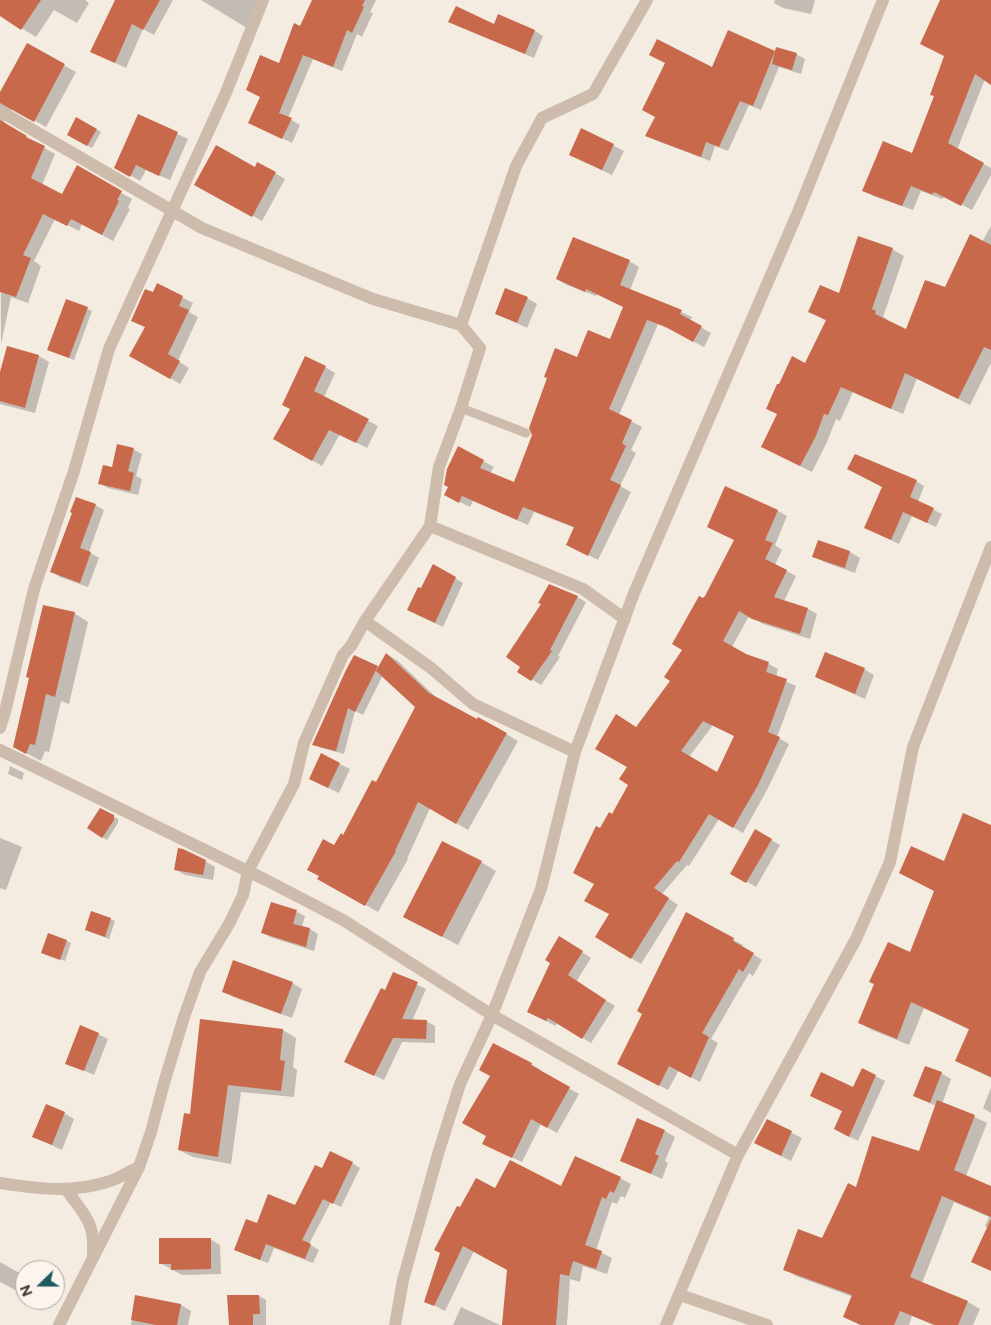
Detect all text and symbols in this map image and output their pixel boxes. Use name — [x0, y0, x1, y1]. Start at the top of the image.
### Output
north arrow — [15, 1260, 65, 1310]
text: N — [17, 1282, 36, 1299]

